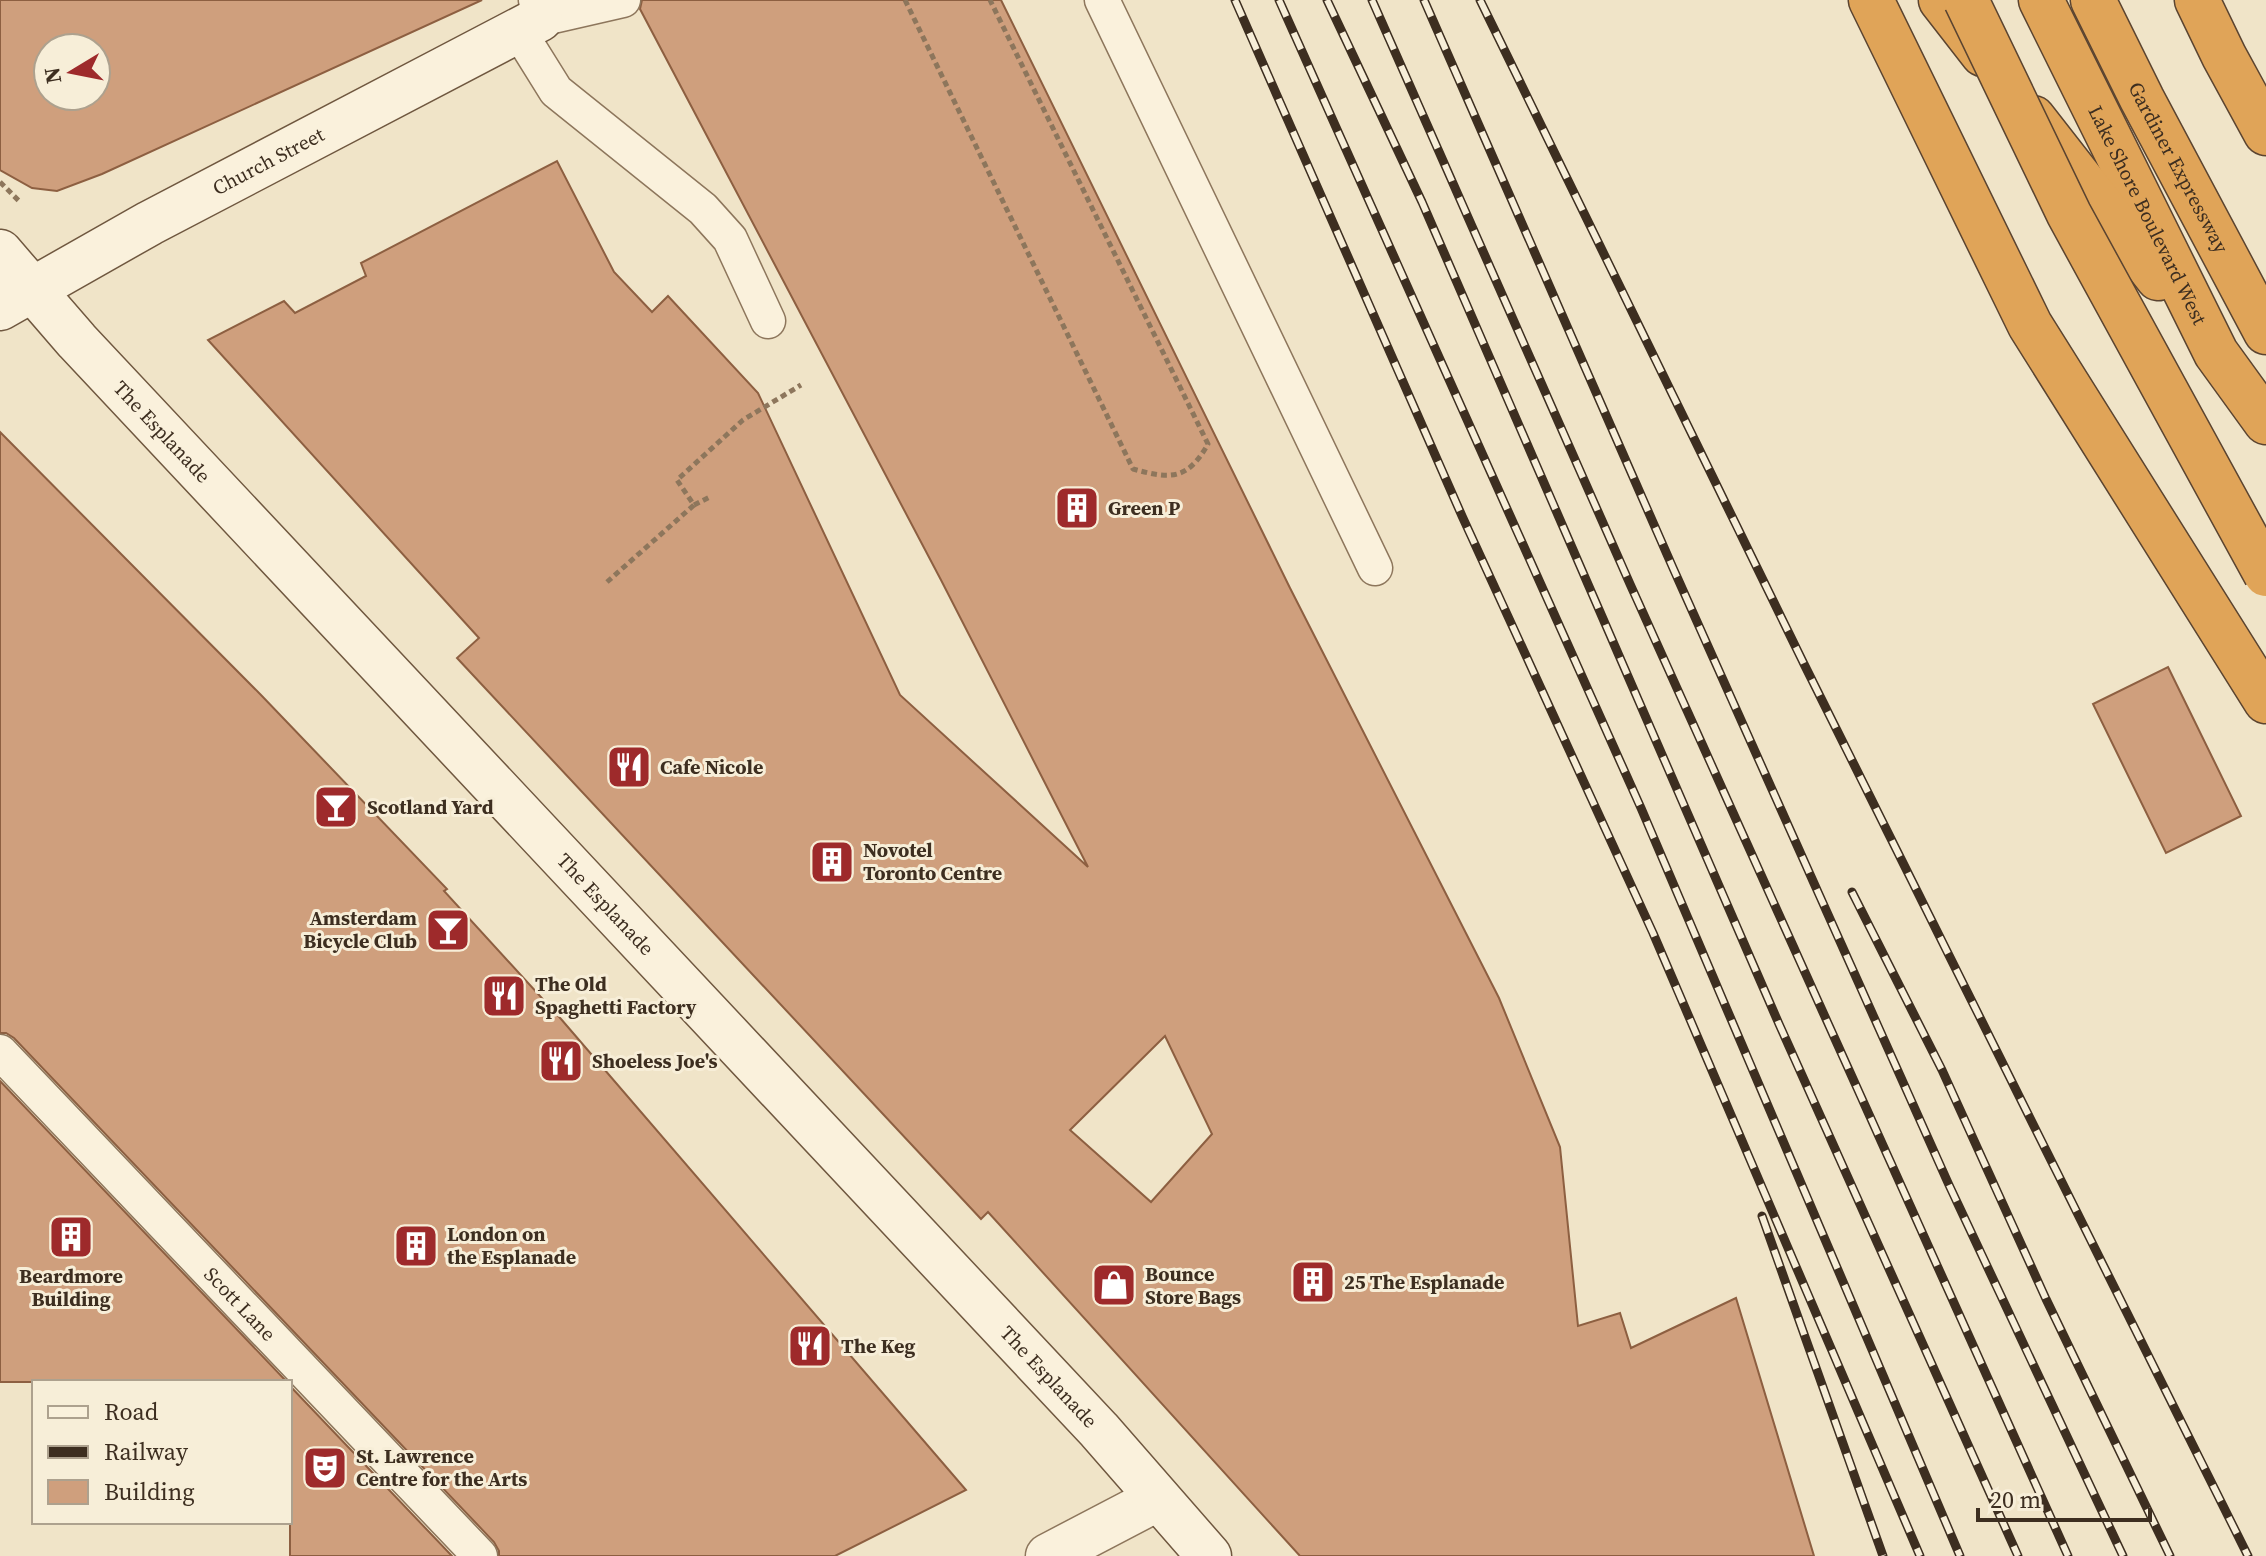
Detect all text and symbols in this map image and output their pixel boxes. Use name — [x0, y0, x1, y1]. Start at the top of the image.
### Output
north arrow — [32, 32, 112, 112]
text: N — [36, 65, 68, 86]
street label: Gardiner Expressway — [2122, 77, 2236, 258]
street label: Lake Shore Boulevard West — [2081, 101, 2214, 330]
street label: Church Street — [208, 120, 330, 202]
street label: The Esplanade — [107, 374, 217, 489]
building icon: Green P — [1053, 484, 1101, 532]
place label: Green P — [1108, 494, 1180, 522]
restaurant icon: Cafe Nicole — [605, 743, 653, 791]
place label: Cafe Nicole — [660, 753, 763, 781]
bar icon: Scotland Yard — [312, 783, 360, 831]
place label: Scotland Yard — [367, 793, 494, 821]
place label: Novotel Toronto Centre — [863, 836, 1002, 887]
building icon: Novotel Toronto Centre — [808, 838, 856, 886]
street label: The Esplanade — [551, 847, 660, 961]
place label: Amsterdam Bicycle Club — [303, 904, 417, 955]
bar icon: Amsterdam Bicycle Club — [424, 906, 472, 954]
place label: The Old Spaghetti Factory — [535, 970, 697, 1021]
restaurant icon: The Old Spaghetti Factory — [480, 972, 528, 1020]
restaurant icon: Shoeless Joe's — [537, 1037, 585, 1085]
place label: Shoeless Joe's — [592, 1047, 718, 1075]
building icon: Beardmore Building — [47, 1213, 95, 1261]
place label: London on the Esplanade — [447, 1220, 576, 1271]
building icon: London on the Esplanade — [392, 1222, 440, 1270]
building icon: 25 The Esplanade — [1289, 1258, 1337, 1306]
place label: Bounce Store Bags — [1145, 1260, 1241, 1311]
street label: Scott Lane — [198, 1261, 282, 1347]
shop icon: Bounce Store Bags — [1090, 1261, 1138, 1309]
place label: Beardmore Building — [19, 1262, 123, 1313]
place label: 25 The Esplanade — [1344, 1268, 1504, 1296]
street label: The Esplanade — [994, 1319, 1104, 1434]
restaurant icon: The Keg — [786, 1322, 834, 1370]
place label: The Keg — [841, 1332, 916, 1360]
legend — [32, 1380, 292, 1524]
text: Road — [104, 1395, 159, 1428]
text: Railway — [104, 1435, 189, 1468]
place label: St. Lawrence Centre for the Arts — [356, 1442, 527, 1493]
theatre icon: St. Lawrence Centre for the Arts — [301, 1444, 349, 1492]
scale bar — [1978, 1472, 2150, 1522]
text: Building — [104, 1475, 195, 1508]
text: 20 m — [1990, 1483, 2041, 1516]

